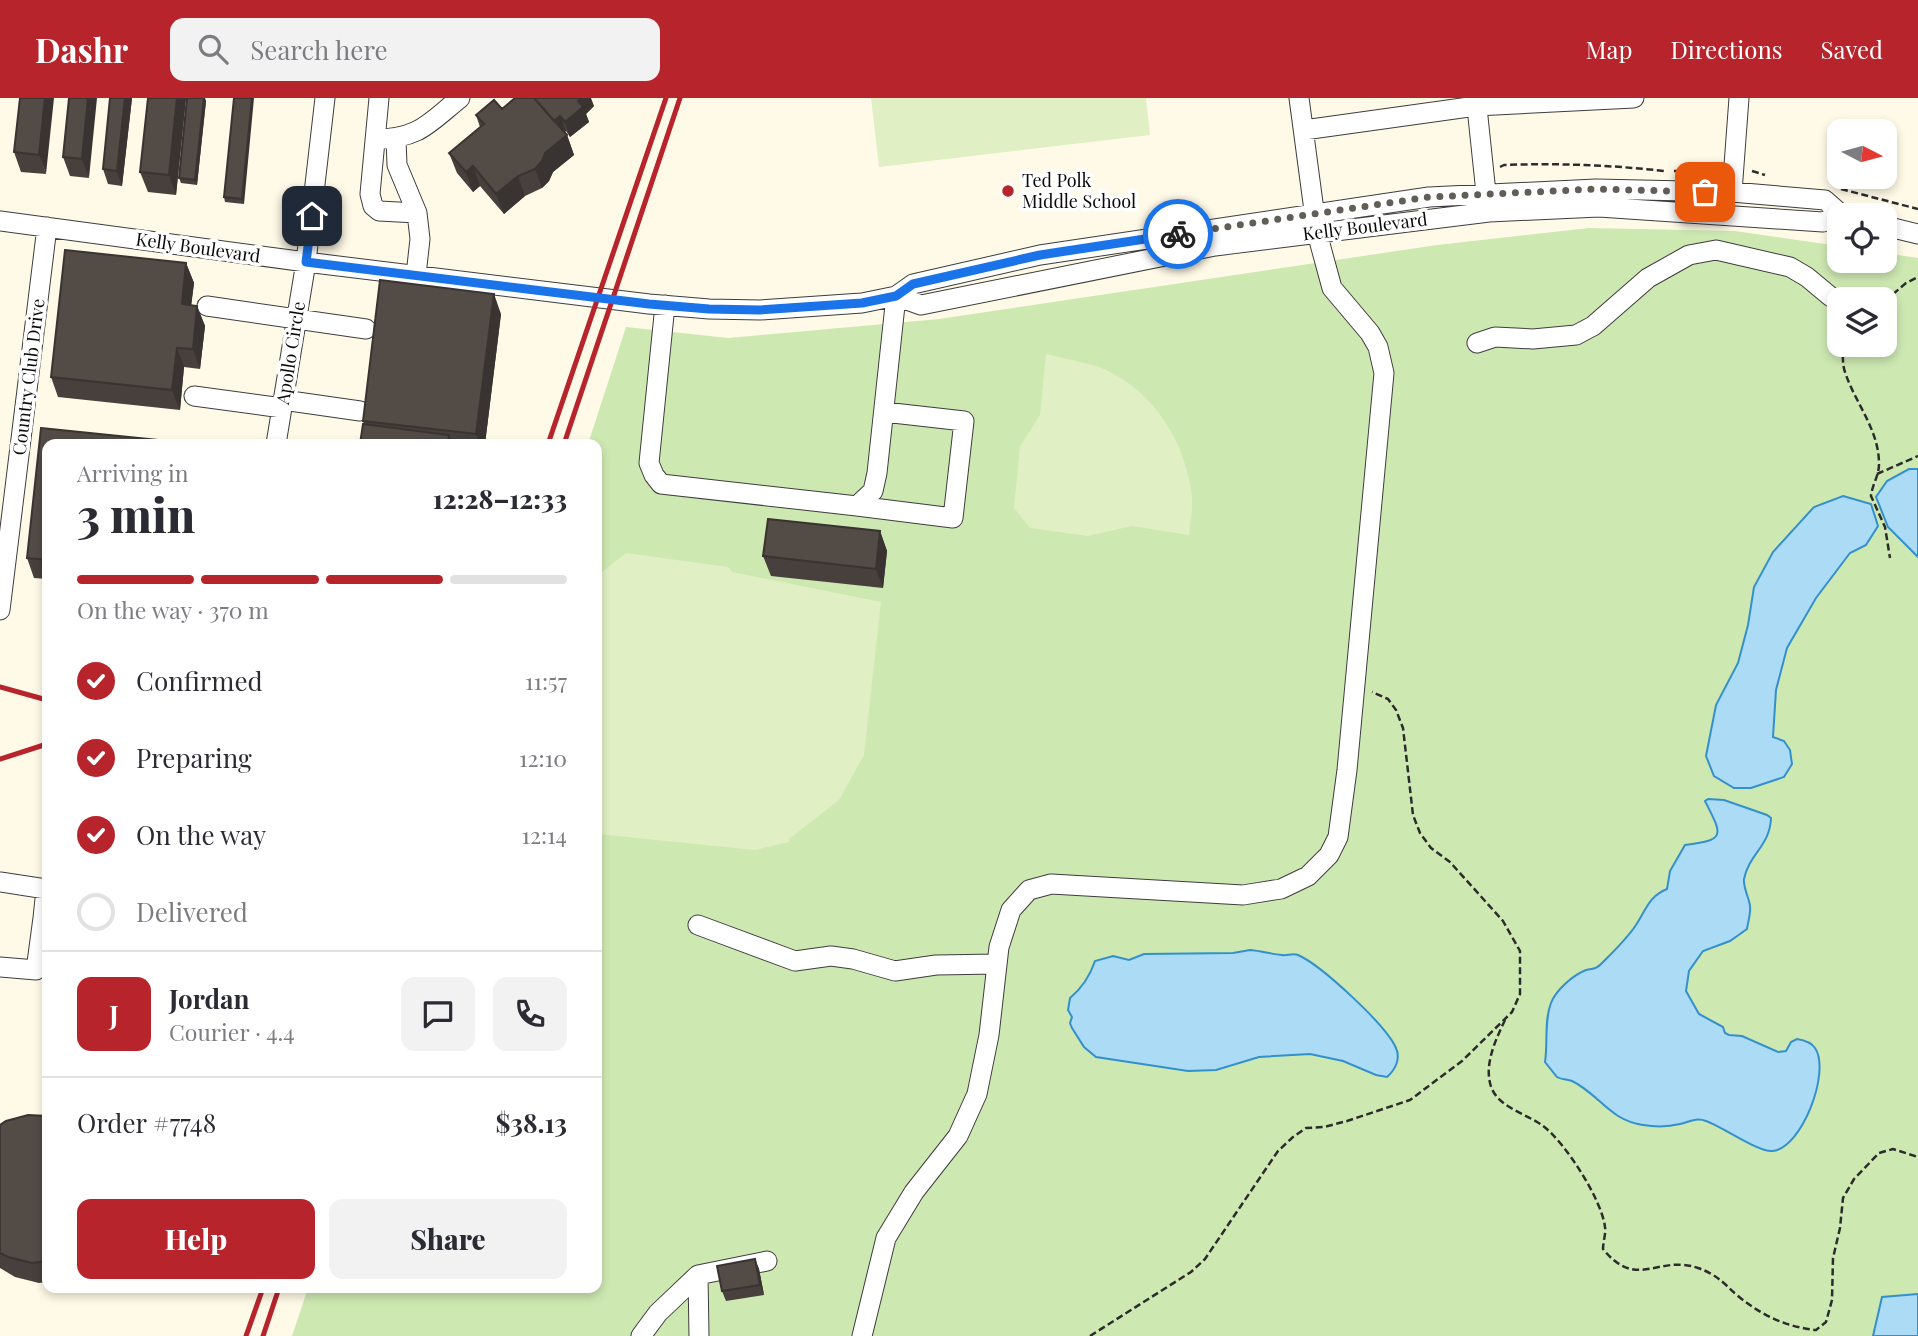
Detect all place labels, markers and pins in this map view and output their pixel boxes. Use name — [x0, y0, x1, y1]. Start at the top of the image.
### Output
pin — [1675, 162, 1735, 222]
place label: Ted Polk Middle School — [1022, 168, 1136, 213]
marker: Ted Polk Middle School — [1000, 183, 1016, 199]
pin — [282, 186, 342, 246]

